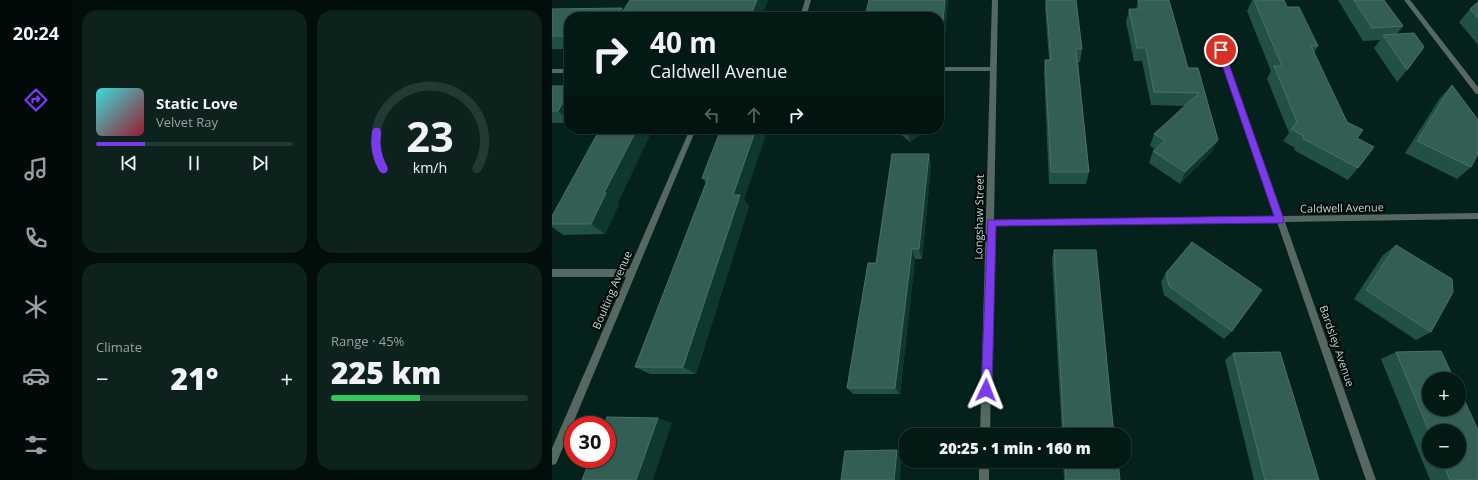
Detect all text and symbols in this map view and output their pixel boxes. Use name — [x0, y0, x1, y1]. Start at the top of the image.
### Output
text: 20:24 — [13, 21, 59, 45]
text: 40 m — [650, 23, 717, 61]
icon: right — [584, 28, 636, 80]
pin — [1204, 33, 1238, 67]
icon: arrive — [1210, 39, 1232, 61]
text: Caldwell Avenue — [650, 59, 787, 83]
icon: directions — [22, 86, 50, 114]
text: Static Love — [156, 93, 238, 113]
icon: left — [701, 104, 723, 126]
icon: ahead — [743, 104, 765, 126]
icon: right — [785, 104, 807, 126]
text: 23 — [406, 108, 453, 164]
text: Velvet Ray — [156, 113, 218, 131]
icon: previous — [118, 152, 140, 174]
icon: pause — [183, 152, 205, 174]
icon: next — [249, 152, 271, 174]
icon: music — [22, 155, 50, 183]
text: km/h — [412, 158, 447, 177]
street label: Longshaw Street — [970, 174, 987, 260]
street label: Caldwell Avenue — [1300, 199, 1384, 216]
icon: phone — [22, 224, 50, 252]
street label: Boulting Avenue — [588, 248, 635, 331]
icon: climate — [22, 293, 50, 321]
street label: Bardsley Avenue — [1316, 303, 1358, 389]
text: Range · 45% — [331, 332, 404, 350]
text: Climate — [96, 338, 142, 356]
text: 225 km — [331, 352, 441, 393]
text: 21° — [171, 358, 218, 399]
icon: car — [22, 362, 50, 390]
text: − — [96, 363, 109, 393]
text: + — [280, 363, 293, 393]
position arrow — [965, 369, 1007, 411]
map controls — [1422, 372, 1466, 468]
button: + — [1422, 372, 1466, 416]
speed limit sign: 30 — [564, 416, 616, 468]
button: − — [1422, 424, 1466, 468]
icon: filters — [22, 431, 50, 459]
text: 20:25 · 1 min · 160 m — [939, 438, 1091, 458]

